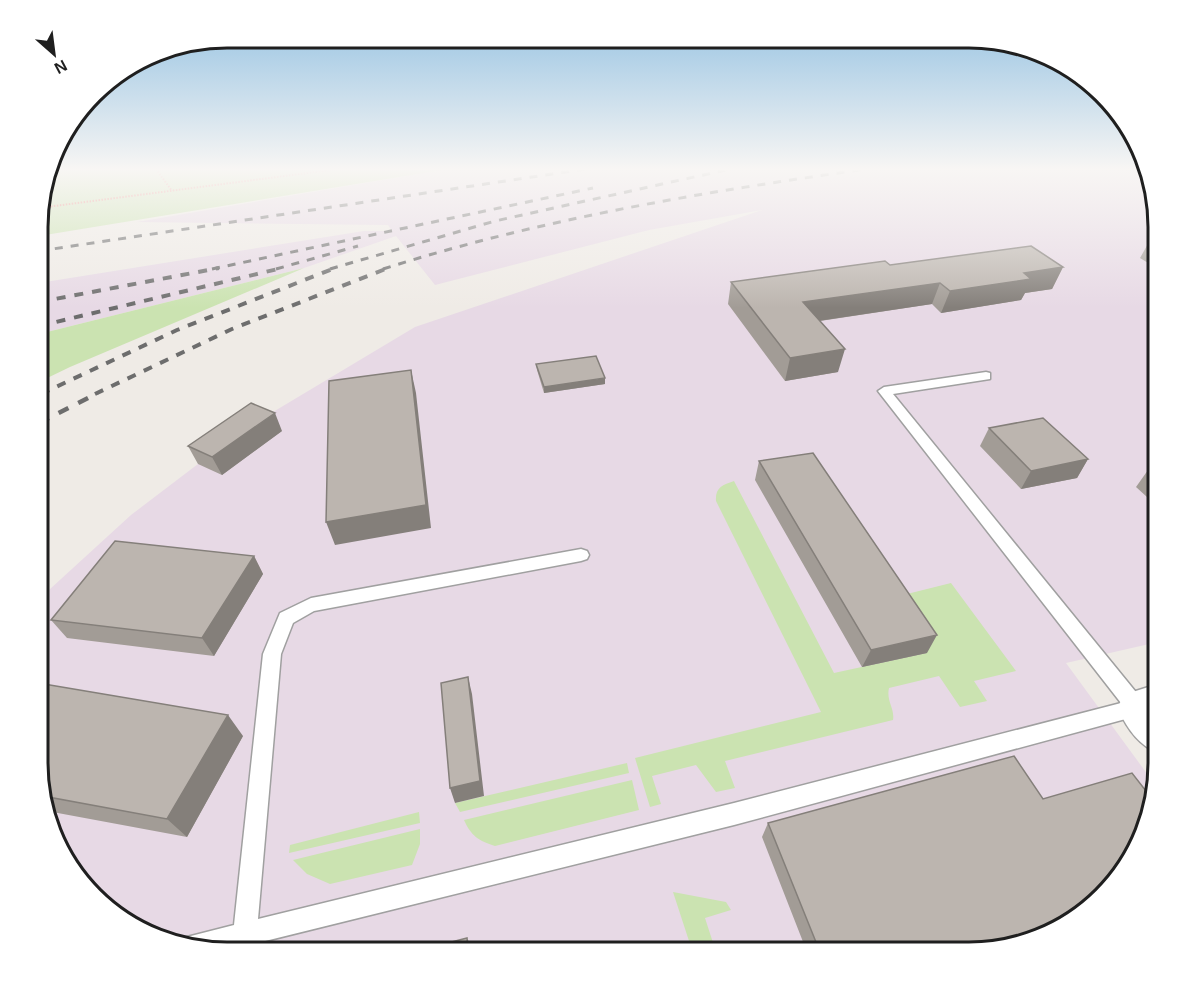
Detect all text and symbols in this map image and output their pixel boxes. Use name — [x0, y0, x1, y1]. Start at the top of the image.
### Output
north arrow — [24, 24, 84, 84]
text: N — [52, 57, 70, 77]

